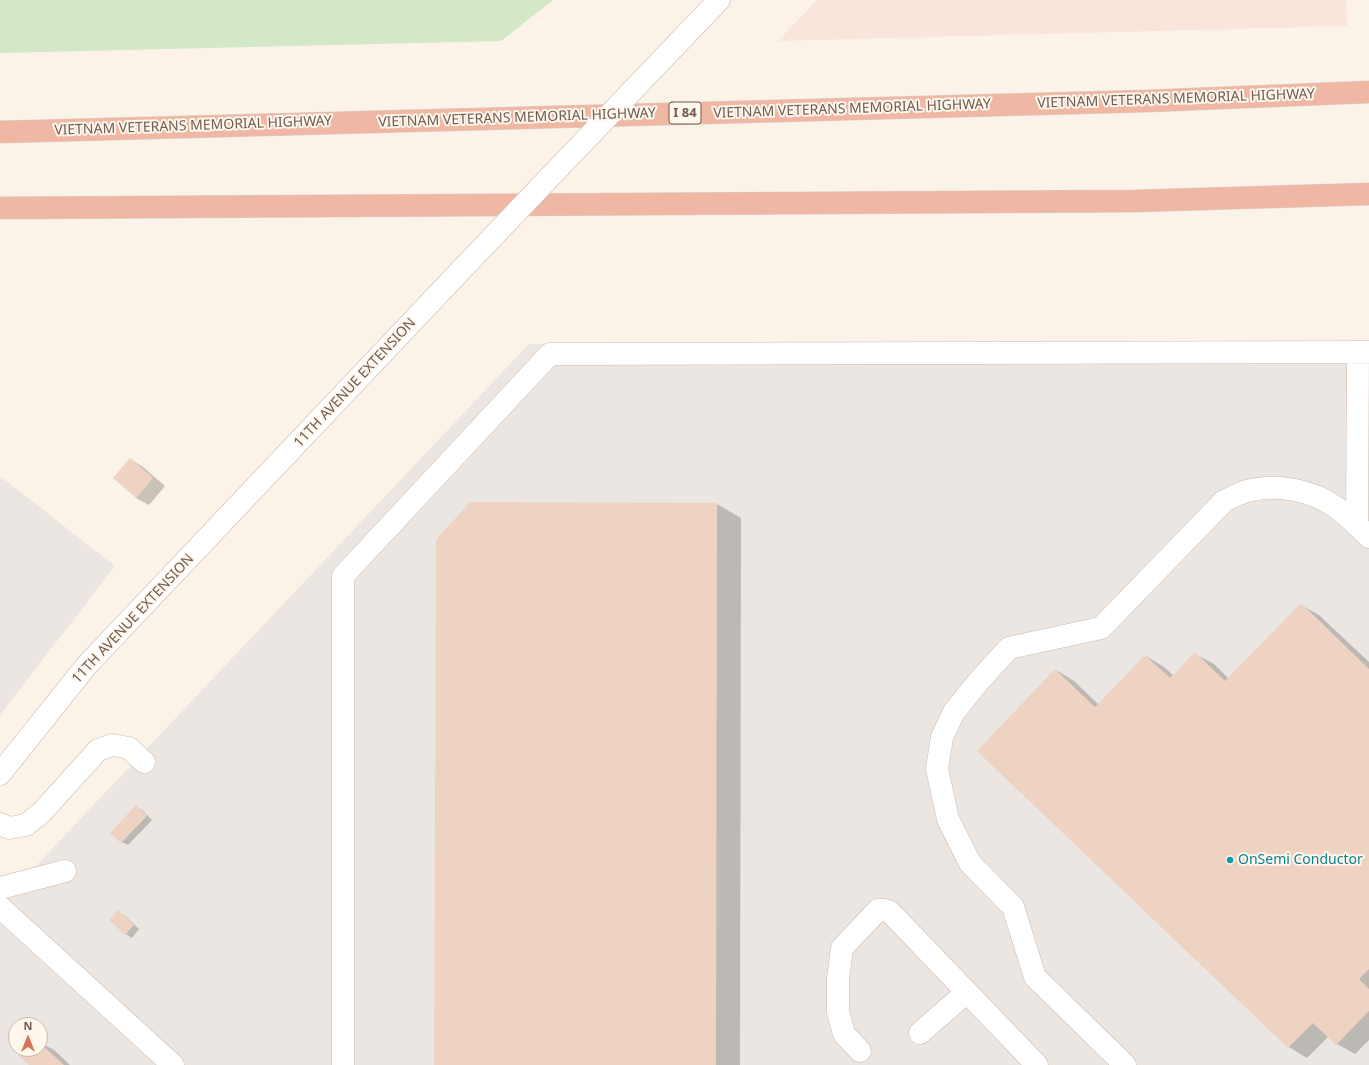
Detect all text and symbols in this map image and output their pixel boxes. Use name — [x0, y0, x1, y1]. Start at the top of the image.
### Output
street label: VIETNAM VETERANS MEMORIAL HIGHWAY — [1037, 86, 1315, 112]
street label: VIETNAM VETERANS MEMORIAL HIGHWAY — [713, 96, 991, 122]
road number: I 84 — [669, 102, 701, 124]
street label: VIETNAM VETERANS MEMORIAL HIGHWAY — [378, 105, 656, 131]
street label: VIETNAM VETERANS MEMORIAL HIGHWAY — [54, 113, 332, 139]
street label: 11TH AVENUE EXTENSION — [291, 315, 419, 451]
street label: 11TH AVENUE EXTENSION — [69, 551, 197, 687]
place label: OnSemi Conductor — [1238, 852, 1363, 868]
marker: OnSemi Conductor — [1225, 855, 1235, 865]
north arrow — [8, 1017, 48, 1057]
text: N — [24, 1018, 32, 1033]

